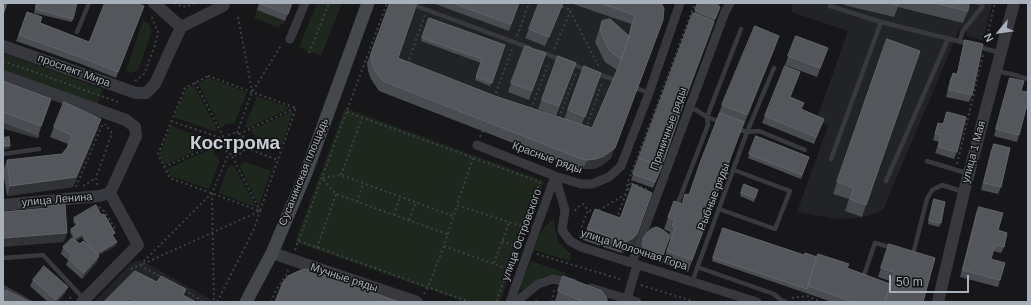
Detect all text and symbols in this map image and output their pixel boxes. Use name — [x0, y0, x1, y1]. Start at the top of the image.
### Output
north arrow — [979, 12, 1019, 52]
text: N — [981, 31, 996, 44]
street label: проспект Мира — [36, 52, 112, 90]
street label: Пряничные ряды — [648, 86, 690, 172]
street label: Сусанинская площадь — [276, 116, 332, 228]
street label: улица 1 Мая — [959, 119, 989, 185]
district label: Кострома — [190, 133, 280, 155]
street label: Красные ряды — [510, 139, 584, 177]
street label: Рыбные ряды — [695, 162, 733, 232]
street label: улица Островского — [499, 187, 545, 283]
street label: улица Ленина — [21, 190, 93, 210]
street label: улица Молочная Гора — [579, 227, 689, 273]
street label: Мучные ряды — [309, 261, 379, 295]
scale bar — [891, 267, 971, 293]
text: 50 m — [896, 275, 923, 289]

